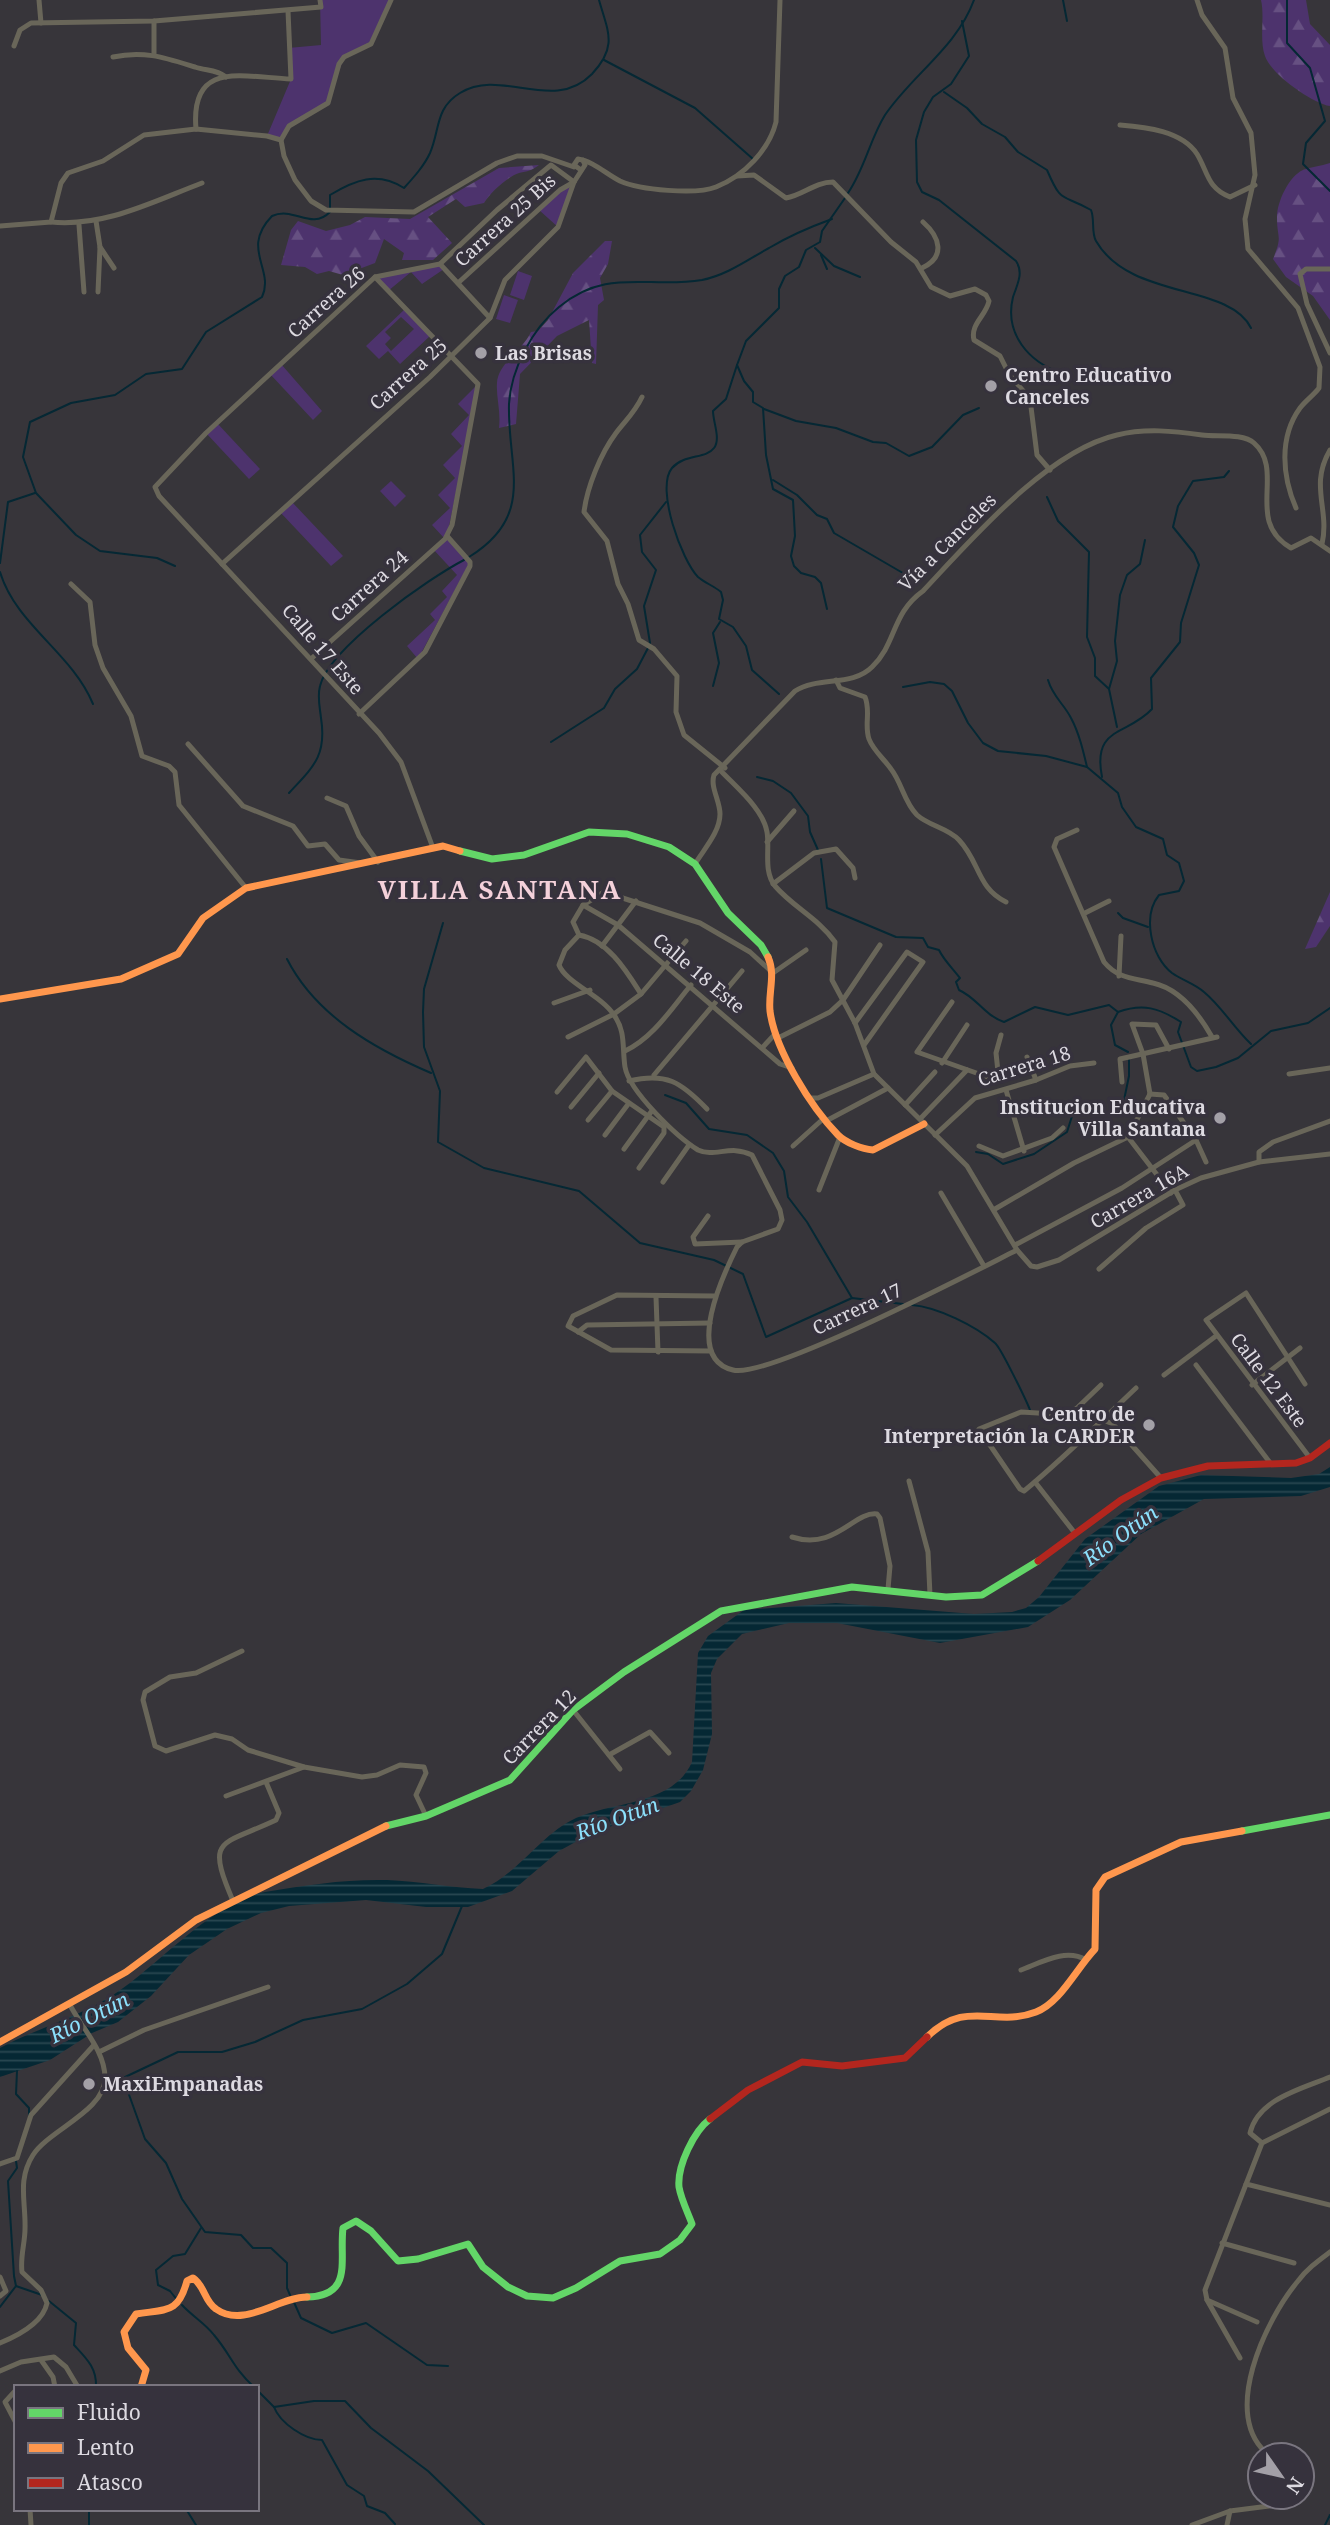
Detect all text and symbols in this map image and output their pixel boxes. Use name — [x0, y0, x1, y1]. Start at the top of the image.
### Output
street label: Carrera 25 Bis — [449, 168, 561, 272]
street label: Carrera 26 — [282, 260, 370, 344]
street label: Carrera 25 — [364, 332, 452, 416]
place label: Las Brisas — [495, 340, 592, 366]
marker: Las Brisas — [473, 345, 489, 361]
place label: Centro Educativo Canceles — [1005, 362, 1172, 410]
marker: Centro Educativo Canceles — [983, 378, 999, 394]
street label: Vía a Canceles — [892, 487, 1002, 597]
street label: Carrera 24 — [325, 544, 414, 628]
street label: Calle 17 Este — [276, 598, 370, 700]
district label: VILLA SANTANA — [378, 871, 622, 907]
street label: Calle 18 Este — [647, 927, 751, 1019]
street label: Carrera 18 — [974, 1040, 1074, 1092]
place label: Institucion Educativa Villa Santana — [1000, 1094, 1206, 1142]
marker: Institucion Educativa Villa Santana — [1212, 1110, 1228, 1126]
street label: Carrera 16A — [1085, 1157, 1193, 1235]
street label: Carrera 17 — [808, 1277, 906, 1341]
street label: Calle 12 Este — [1225, 1327, 1313, 1433]
place label: Centro de Interpretación la CARDER — [884, 1401, 1135, 1449]
marker: Centro de Interpretación la CARDER — [1141, 1417, 1157, 1433]
water label: Río Otún — [1076, 1498, 1163, 1572]
street label: Carrera 12 — [496, 1683, 582, 1771]
water label: Río Otún — [571, 1790, 663, 1846]
water label: Río Otún — [43, 1985, 134, 2050]
place label: MaxiEmpanadas — [103, 2071, 263, 2097]
marker: MaxiEmpanadas — [81, 2076, 97, 2092]
legend — [14, 2385, 259, 2511]
text: Fluido — [77, 2398, 141, 2426]
text: Lento — [77, 2433, 134, 2461]
north arrow — [1246, 2441, 1316, 2511]
text: Atasco — [77, 2468, 143, 2496]
text: N — [1280, 2472, 1310, 2499]

